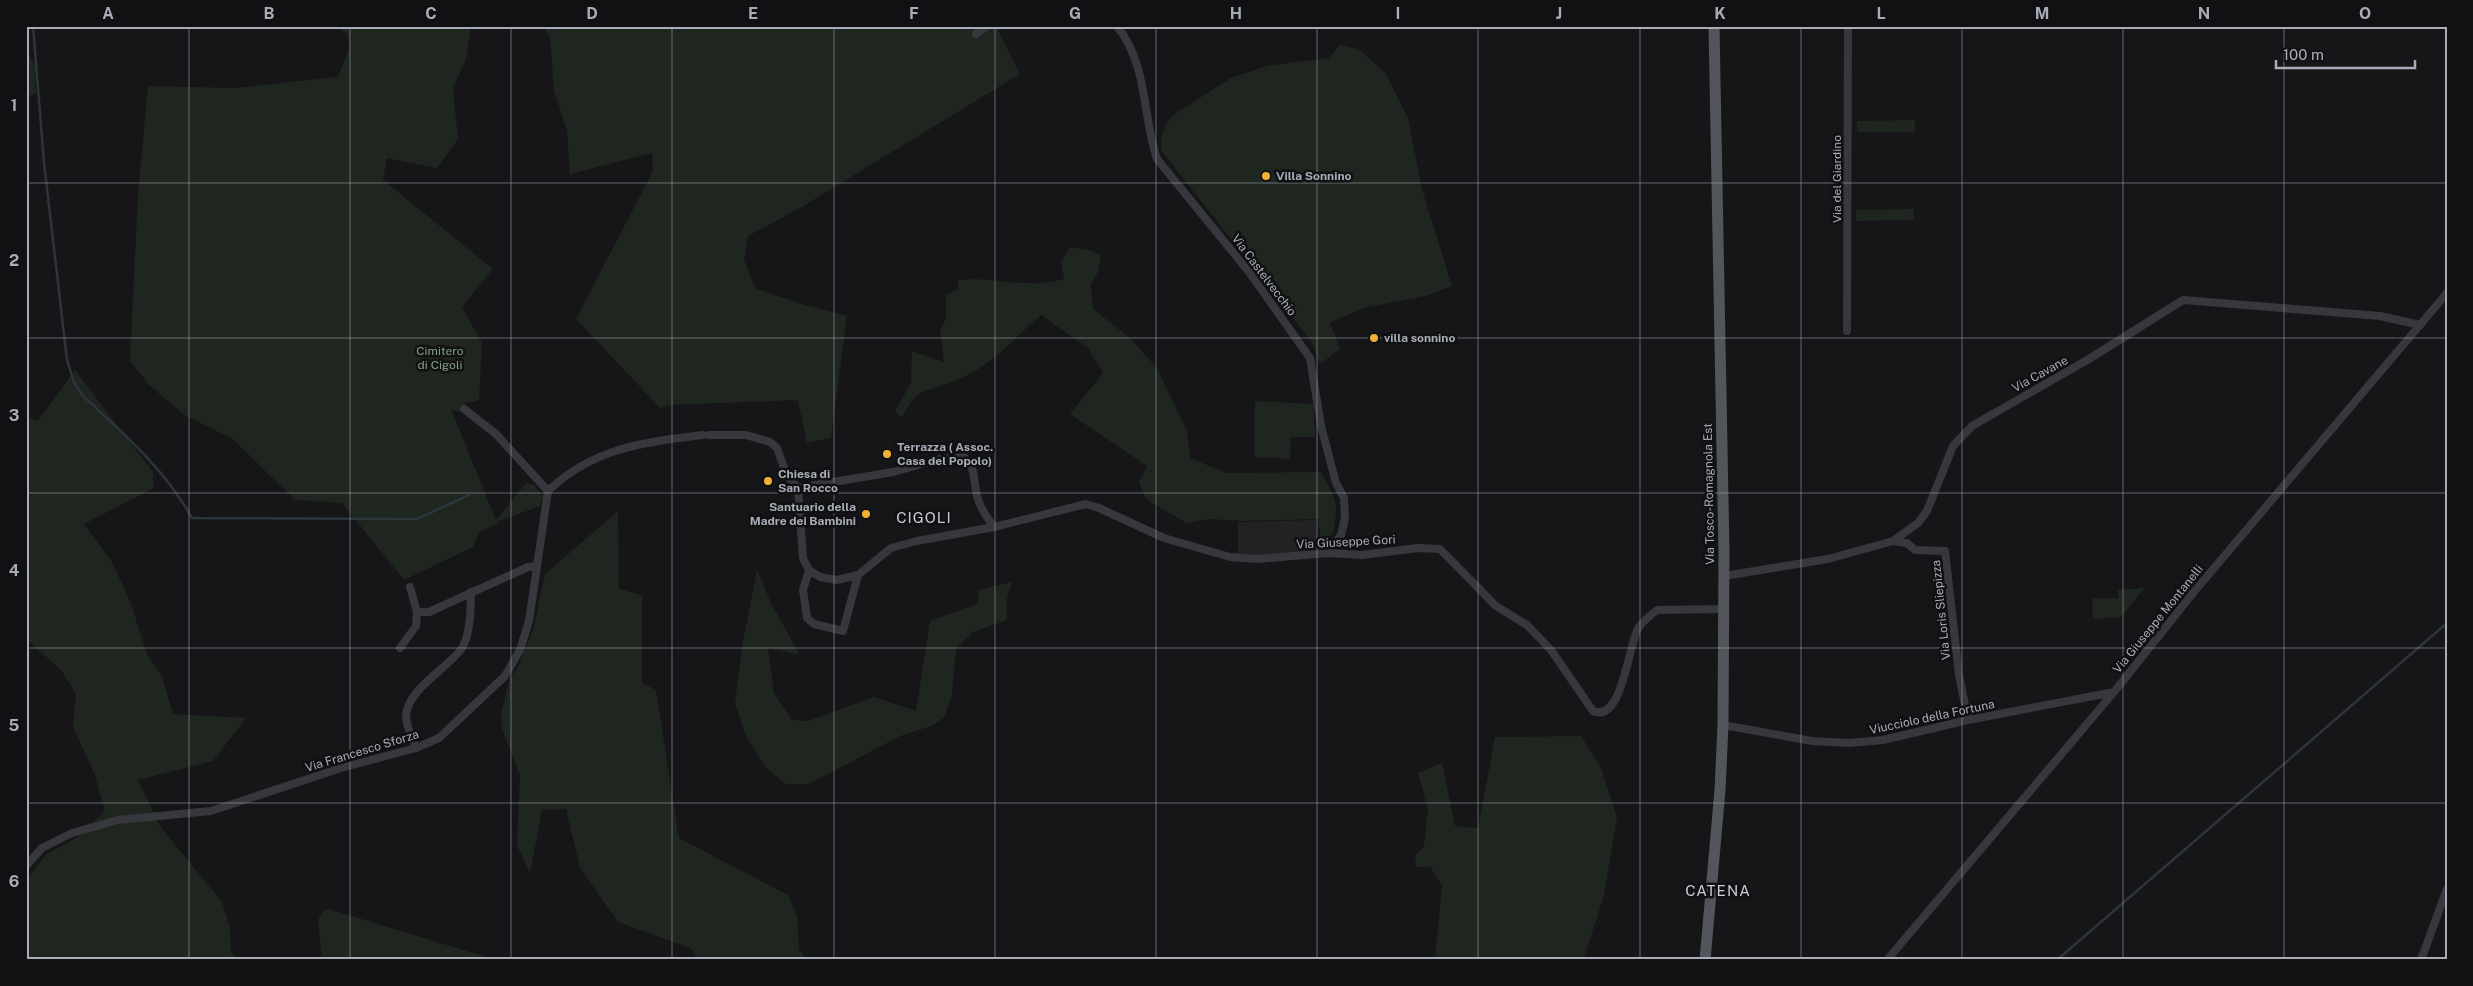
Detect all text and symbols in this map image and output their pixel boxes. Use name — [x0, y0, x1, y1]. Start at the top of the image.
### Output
text: A — [102, 4, 114, 23]
text: B — [264, 4, 275, 23]
text: C — [425, 4, 437, 23]
text: D — [586, 4, 598, 23]
text: E — [748, 4, 758, 23]
text: F — [909, 4, 919, 23]
text: G — [1069, 4, 1081, 23]
text: H — [1230, 4, 1242, 23]
text: I — [1396, 4, 1400, 23]
text: J — [1556, 4, 1562, 23]
text: K — [1714, 4, 1726, 23]
text: L — [1876, 4, 1886, 23]
text: M — [2035, 4, 2049, 23]
text: N — [2198, 4, 2210, 23]
text: O — [2359, 4, 2371, 23]
scale bar — [2276, 38, 2414, 70]
text: 100 m — [2283, 46, 2324, 63]
text: 1 — [11, 96, 17, 115]
street label: Via del Giardino — [1830, 135, 1844, 223]
place label: Villa Sonnino — [1276, 169, 1352, 183]
marker: Villa Sonnino — [1260, 170, 1272, 182]
street label: Via Castelvecchio — [1229, 232, 1299, 319]
text: 2 — [9, 251, 19, 270]
place label: villa sonnino — [1384, 331, 1455, 345]
marker: villa sonnino — [1368, 332, 1380, 344]
park label: Cimitero di Cigoli — [416, 344, 464, 372]
street label: Via Cavane — [2010, 353, 2070, 395]
text: 3 — [9, 406, 19, 425]
street label: Via Tosco-Romagnola Est — [1701, 423, 1717, 565]
place label: Terrazza ( Assoc. Casa del Popolo) — [897, 440, 993, 468]
marker: Terrazza ( Assoc. Casa del Popolo) — [881, 448, 893, 460]
place label: Chiesa di San Rocco — [778, 467, 838, 495]
marker: Chiesa di San Rocco — [762, 475, 774, 487]
place label: Santuario della Madre dei Bambini — [750, 500, 856, 528]
marker: Santuario della Madre dei Bambini — [860, 508, 872, 520]
district label: CIGOLI — [896, 509, 952, 526]
street label: Via Giuseppe Gori — [1296, 532, 1396, 552]
street label: Via Loris Sliepizza — [1929, 559, 1953, 661]
text: 4 — [9, 561, 20, 580]
street label: Via Giuseppe Montanelli — [2110, 562, 2206, 676]
street label: Viucciolo della Fortuna — [1868, 697, 1996, 737]
text: 5 — [9, 716, 20, 735]
street label: Via Francesco Sforza — [304, 727, 420, 775]
text: 6 — [9, 872, 19, 891]
district label: CATENA — [1685, 882, 1751, 899]

